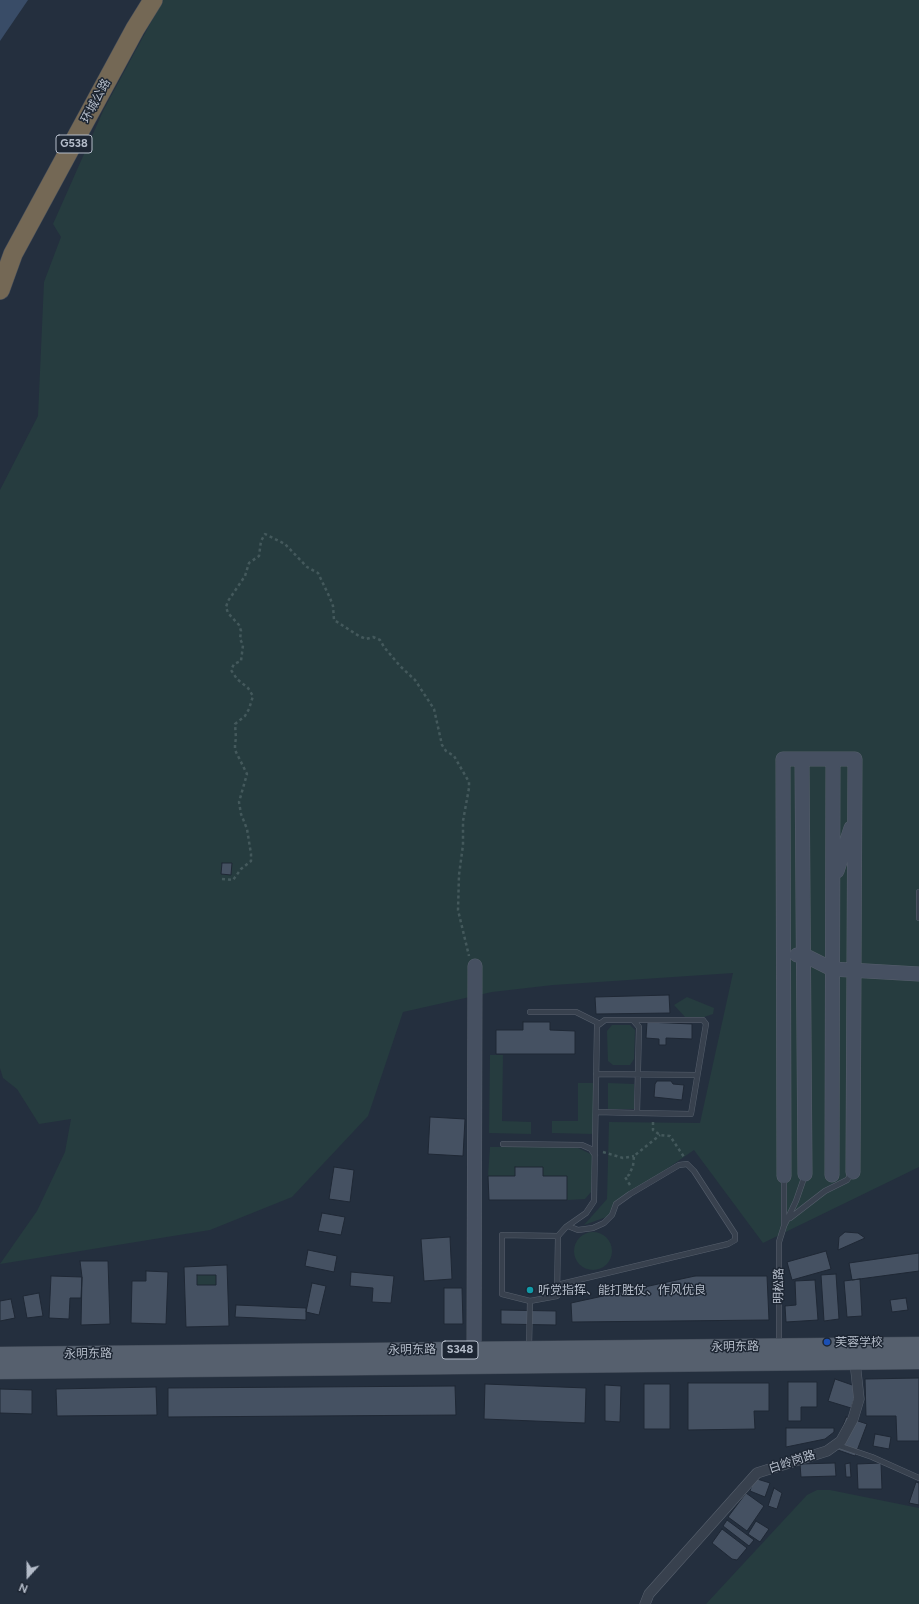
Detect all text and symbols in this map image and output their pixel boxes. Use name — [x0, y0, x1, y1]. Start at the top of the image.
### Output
street label: 环城公路 — [78, 76, 114, 126]
road number: G538 — [56, 135, 92, 153]
street label: 明松路 — [771, 1268, 787, 1304]
place label: 听党指挥、能打胜仗、作风优良 — [538, 1283, 706, 1297]
marker: 听党指挥、能打胜仗、作风优良 — [525, 1285, 535, 1295]
place label: 芙蓉学校 — [835, 1335, 883, 1349]
marker: 芙蓉学校 — [822, 1337, 832, 1347]
street label: 永明东路 — [711, 1339, 759, 1355]
road number: S348 — [442, 1341, 478, 1359]
street label: 永明东路 — [388, 1342, 436, 1358]
street label: 永明东路 — [64, 1346, 112, 1362]
street label: 白岭岗路 — [767, 1448, 817, 1476]
north arrow — [8, 1556, 48, 1596]
text: N — [17, 1580, 30, 1595]

